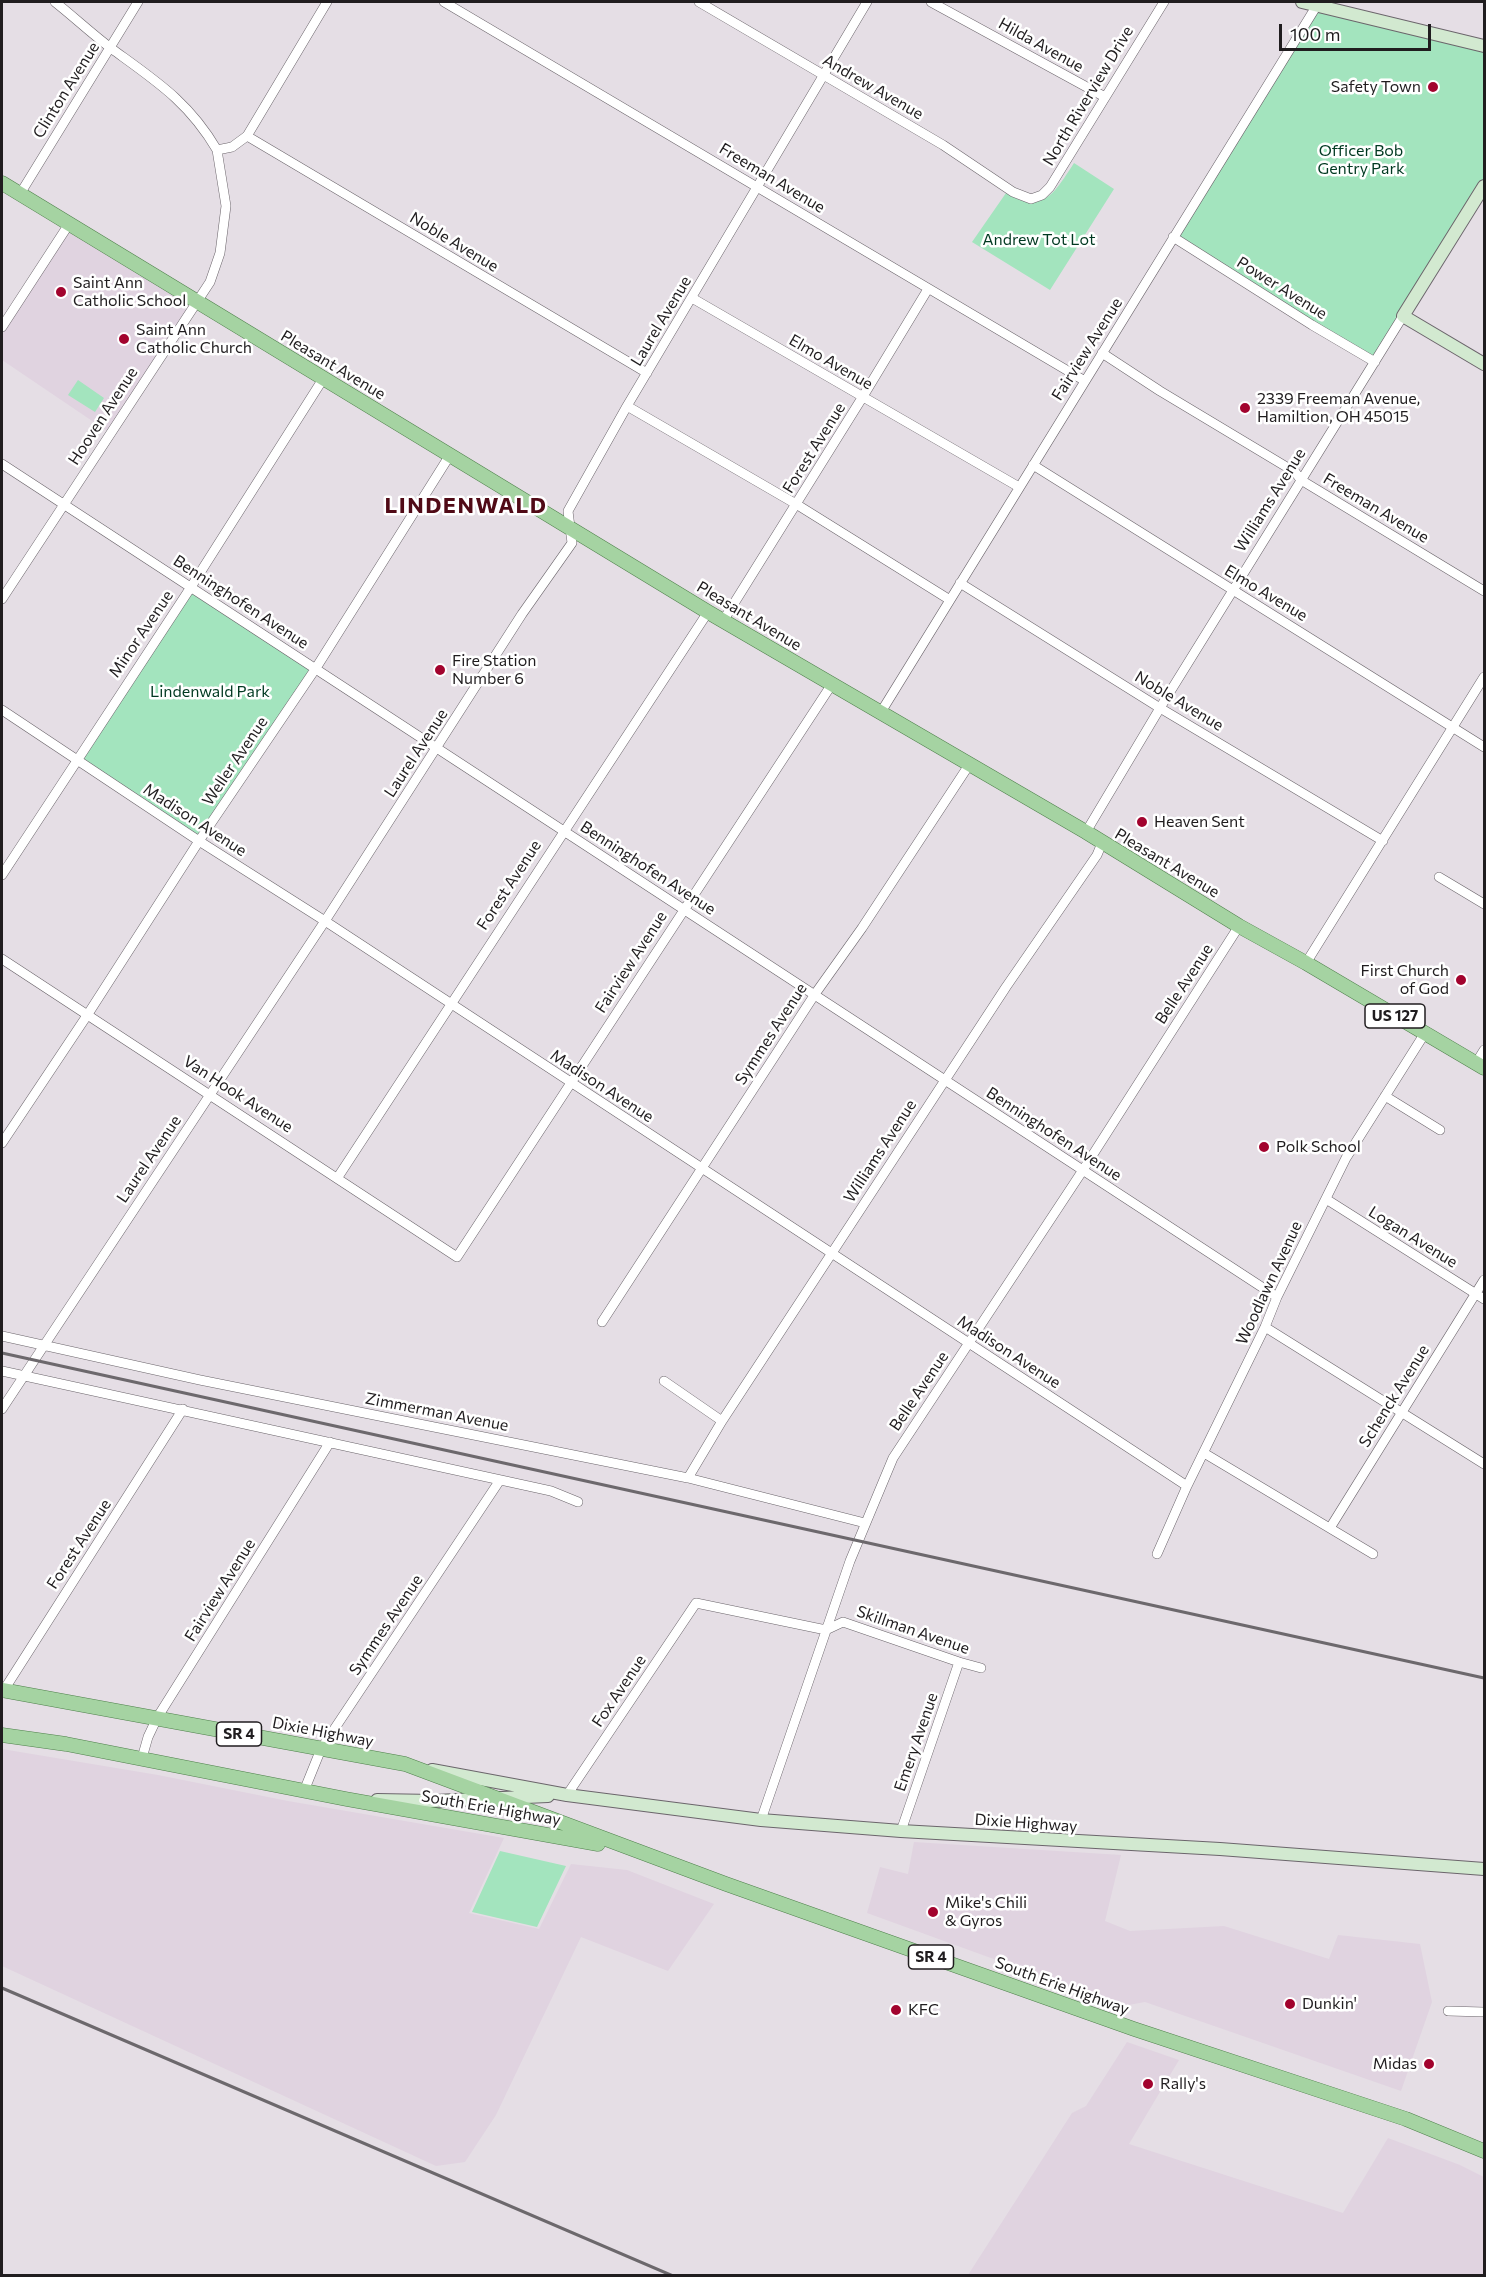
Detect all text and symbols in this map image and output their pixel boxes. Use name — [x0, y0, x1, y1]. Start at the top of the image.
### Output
scale bar — [1282, 12, 1434, 50]
street label: Hilda Avenue — [995, 14, 1087, 76]
street label: North Riverview Drive — [1039, 23, 1137, 169]
text: 100 m — [1290, 23, 1340, 45]
street label: Clinton Avenue — [29, 38, 103, 142]
street label: Andrew Avenue — [819, 50, 927, 124]
place label: Safety Town — [1331, 77, 1421, 97]
marker: Safety Town — [1426, 80, 1440, 94]
street label: Freeman Avenue — [716, 139, 828, 217]
park label: Officer Bob Gentry Park — [1317, 141, 1405, 179]
street label: Noble Avenue — [406, 208, 502, 276]
park label: Andrew Tot Lot — [983, 230, 1095, 250]
street label: Power Avenue — [1233, 253, 1331, 323]
place label: Saint Ann Catholic School — [73, 273, 186, 311]
street label: Laurel Avenue — [627, 273, 695, 369]
marker: Saint Ann Catholic School — [54, 285, 68, 299]
street label: Fairview Avenue — [1048, 294, 1126, 404]
place label: Saint Ann Catholic Church — [136, 320, 252, 358]
street label: Pleasant Avenue — [277, 326, 389, 404]
street label: Elmo Avenue — [786, 330, 876, 394]
marker: Saint Ann Catholic Church — [117, 332, 131, 346]
street label: Hooven Avenue — [64, 363, 142, 469]
place label: 2339 Freeman Avenue, Hamiltion, OH 45015 — [1257, 389, 1420, 427]
street label: Forest Avenue — [779, 399, 849, 497]
marker: 2339 Freeman Avenue, Hamiltion, OH 45015 — [1238, 401, 1252, 415]
street label: Williams Avenue — [1230, 445, 1310, 555]
street label: Freeman Avenue — [1320, 469, 1432, 547]
district label: LINDENWALD — [384, 493, 548, 519]
street label: Benninghofen Avenue — [170, 551, 312, 653]
street label: Elmo Avenue — [1221, 561, 1311, 625]
street label: Pleasant Avenue — [693, 577, 805, 655]
street label: Minor Avenue — [105, 587, 177, 681]
place label: Fire Station Number 6 — [452, 651, 536, 689]
marker: Fire Station Number 6 — [433, 663, 447, 677]
street label: Noble Avenue — [1131, 667, 1227, 735]
park label: Lindenwald Park — [150, 682, 270, 702]
street label: Laurel Avenue — [380, 705, 452, 801]
street label: Weller Avenue — [198, 713, 272, 809]
street label: Madison Avenue — [140, 779, 250, 861]
place label: Heaven Sent — [1154, 812, 1245, 832]
marker: Heaven Sent — [1135, 815, 1149, 829]
street label: Benninghofen Avenue — [577, 817, 719, 919]
street label: Pleasant Avenue — [1111, 824, 1223, 902]
street label: Forest Avenue — [473, 837, 545, 933]
street label: Fairview Avenue — [591, 908, 671, 1016]
street label: Belle Avenue — [1151, 940, 1217, 1028]
place label: First Church of God — [1360, 961, 1449, 999]
marker: First Church of God — [1454, 973, 1468, 987]
street label: Symmes Avenue — [731, 980, 811, 1088]
road number: US 127 — [1365, 1004, 1425, 1028]
street label: Madison Avenue — [547, 1045, 657, 1127]
street label: Van Hook Avenue — [180, 1051, 296, 1137]
street label: Benninghofen Avenue — [983, 1083, 1125, 1185]
street label: Williams Avenue — [840, 1096, 920, 1206]
street label: Laurel Avenue — [113, 1112, 185, 1206]
place label: Polk School — [1276, 1137, 1361, 1157]
marker: Polk School — [1257, 1140, 1271, 1154]
street label: Logan Avenue — [1365, 1202, 1461, 1272]
street label: Woodlawn Avenue — [1232, 1218, 1306, 1348]
street label: Madison Avenue — [954, 1311, 1064, 1393]
street label: Schenck Avenue — [1355, 1341, 1433, 1451]
street label: Belle Avenue — [885, 1348, 953, 1434]
street label: Zimmerman Avenue — [364, 1389, 510, 1435]
street label: Forest Avenue — [43, 1496, 115, 1592]
street label: Fairview Avenue — [181, 1535, 259, 1645]
street label: Symmes Avenue — [345, 1571, 427, 1679]
street label: Skillman Avenue — [854, 1602, 972, 1658]
street label: Fox Avenue — [588, 1651, 650, 1731]
street label: Emery Avenue — [890, 1690, 942, 1794]
street label: Dixie Highway — [271, 1713, 375, 1751]
road number: SR 4 — [216, 1722, 262, 1746]
street label: South Erie Highway — [420, 1786, 562, 1830]
street label: Dixie Highway — [974, 1810, 1078, 1836]
place label: Mike's Chili & Gyros — [945, 1893, 1027, 1931]
marker: Mike's Chili & Gyros — [926, 1905, 940, 1919]
road number: SR 4 — [908, 1945, 954, 1969]
street label: South Erie Highway — [992, 1953, 1132, 2019]
place label: Dunkin' — [1302, 1994, 1357, 2014]
marker: Dunkin' — [1283, 1997, 1297, 2011]
place label: KFC — [908, 2000, 939, 2020]
marker: KFC — [889, 2003, 903, 2017]
place label: Midas — [1373, 2054, 1417, 2074]
marker: Midas — [1422, 2057, 1436, 2071]
place label: Rally's — [1160, 2074, 1206, 2094]
marker: Rally's — [1141, 2077, 1155, 2091]

